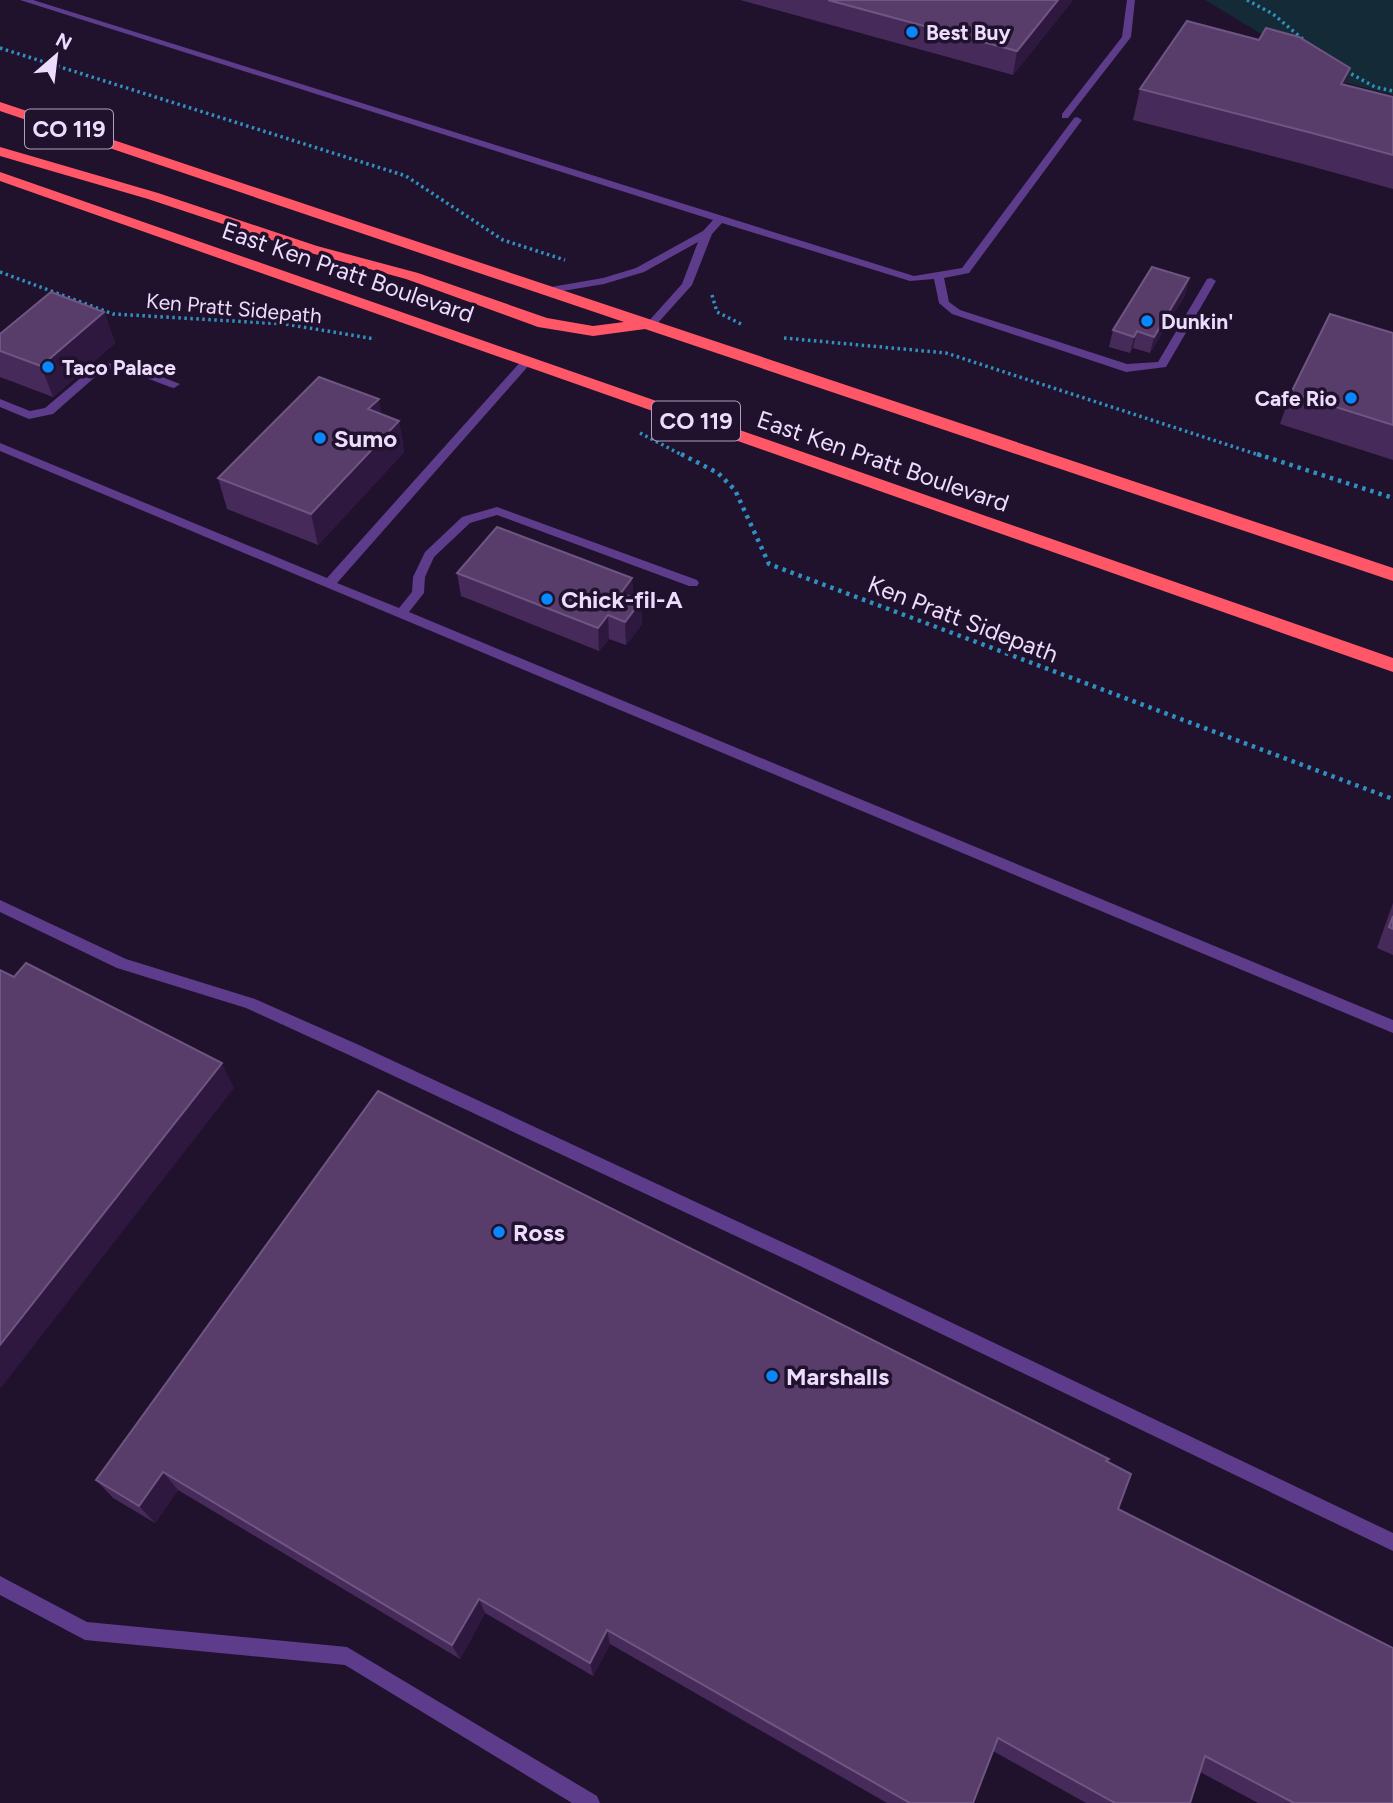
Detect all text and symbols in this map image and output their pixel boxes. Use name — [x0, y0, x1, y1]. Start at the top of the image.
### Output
place label: Best Buy — [926, 20, 1011, 45]
north arrow — [21, 21, 91, 91]
marker: Best Buy — [904, 24, 920, 40]
text: N — [52, 28, 76, 55]
road number: CO 119 — [25, 110, 113, 148]
street label: East Ken Pratt Boulevard — [218, 215, 478, 329]
street label: Ken Pratt Sidepath — [145, 288, 323, 328]
place label: Dunkin' — [1161, 309, 1233, 334]
marker: Dunkin' — [1139, 313, 1155, 329]
place label: Taco Palace — [62, 355, 176, 380]
marker: Taco Palace — [40, 359, 56, 375]
place label: Cafe Rio — [1255, 386, 1337, 411]
marker: Cafe Rio — [1343, 390, 1359, 406]
road number: CO 119 — [652, 402, 740, 440]
street label: East Ken Pratt Boulevard — [753, 404, 1013, 518]
place label: Sumo — [334, 424, 397, 453]
marker: Sumo — [312, 430, 328, 446]
street label: Ken Pratt Sidepath — [864, 569, 1062, 669]
place label: Chick-fil-A — [561, 585, 683, 614]
marker: Chick-fil-A — [539, 591, 555, 607]
place label: Ross — [513, 1218, 565, 1247]
marker: Ross — [491, 1224, 507, 1240]
place label: Marshalls — [786, 1362, 889, 1391]
marker: Marshalls — [764, 1368, 780, 1384]

